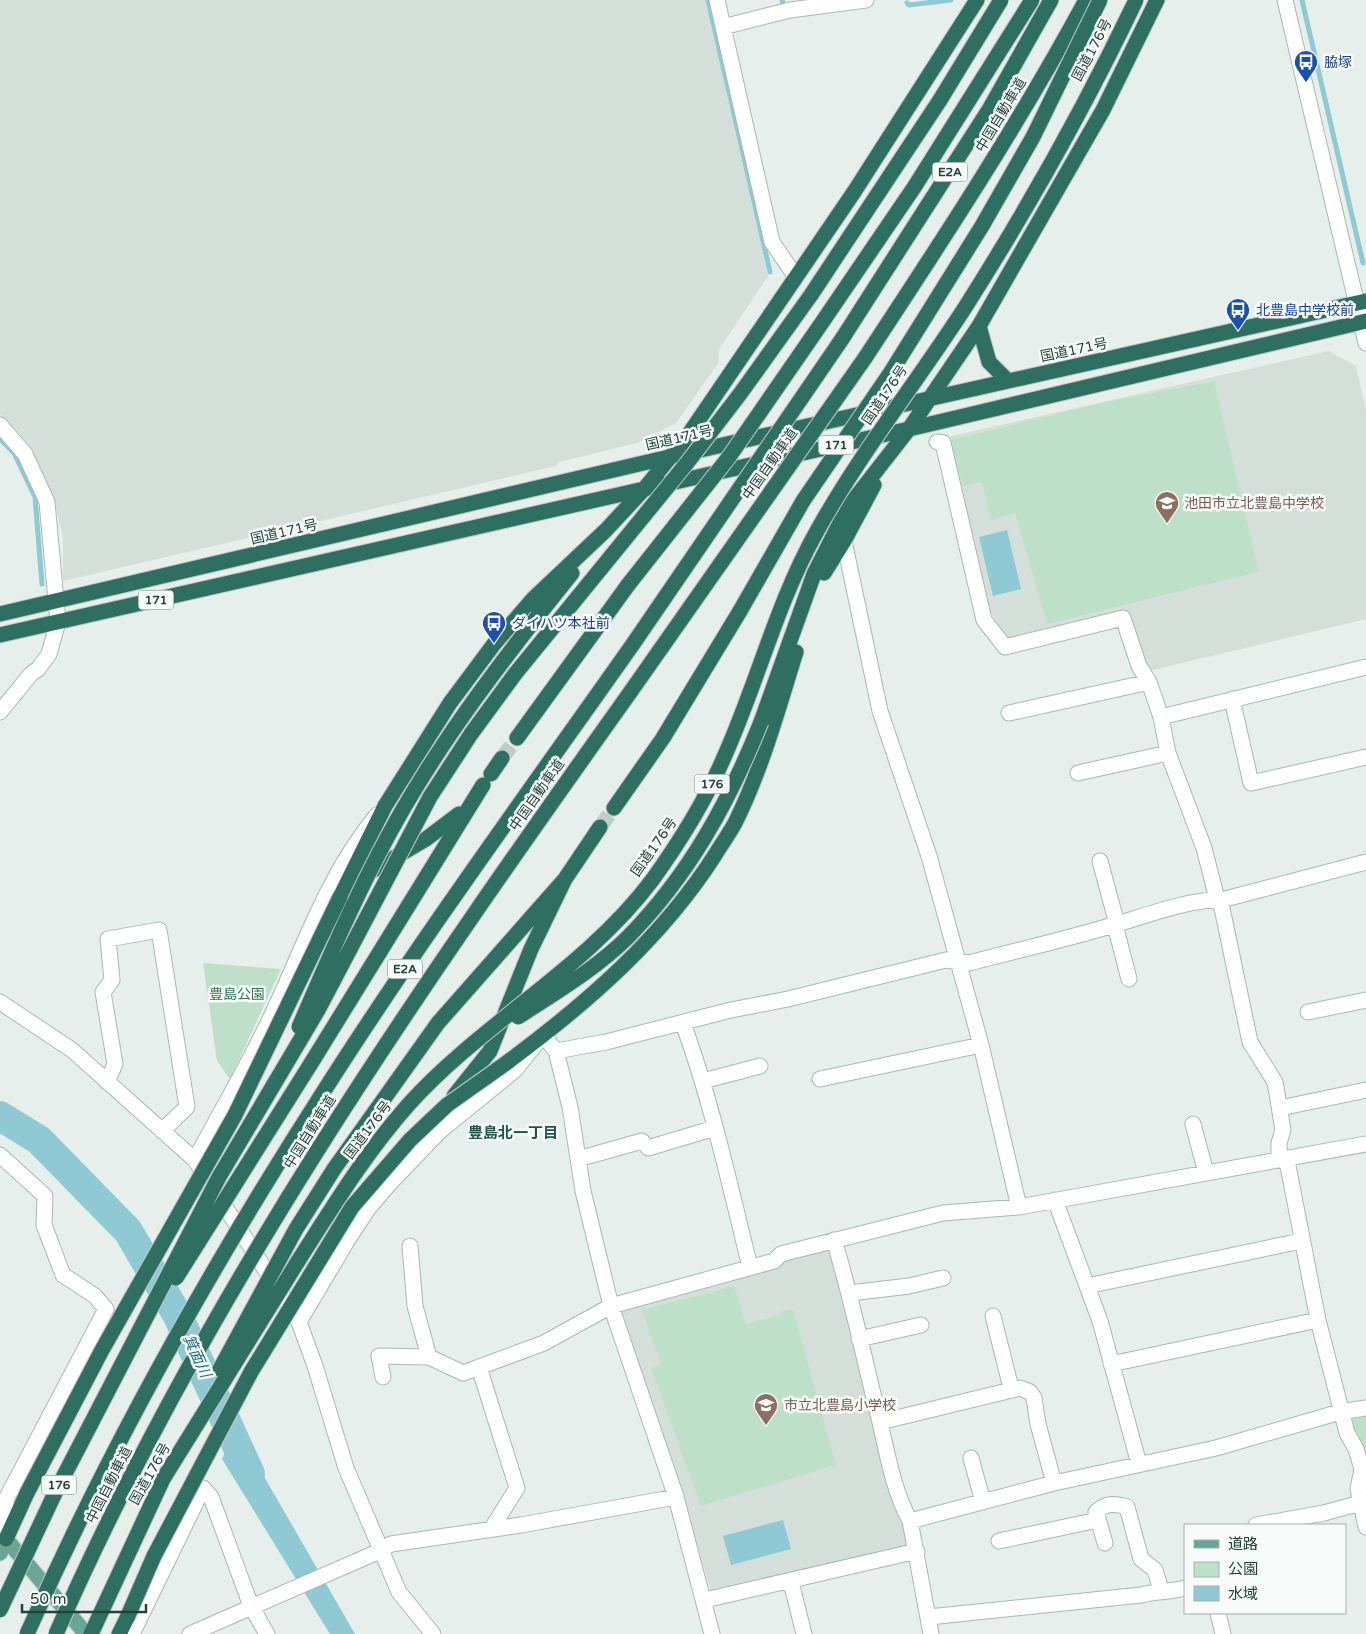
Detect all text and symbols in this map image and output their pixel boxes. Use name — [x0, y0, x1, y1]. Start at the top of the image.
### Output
street label: 国道176号 — [1068, 16, 1116, 84]
bus stop icon: 脇塚 — [1293, 49, 1319, 83]
place label: 脇塚 — [1324, 54, 1352, 71]
street label: 中国自動車道 — [972, 75, 1030, 155]
road number: E2A — [932, 162, 968, 182]
bus stop icon: 北豊島中学校前 — [1225, 297, 1251, 331]
place label: 北豊島中学校前 — [1256, 302, 1354, 319]
street label: 国道171号 — [1039, 335, 1109, 365]
street label: 国道176号 — [859, 362, 911, 428]
street label: 国道171号 — [644, 422, 714, 454]
street label: 中国自動車道 — [739, 425, 801, 503]
road number: 171 — [818, 436, 854, 454]
school or university icon: 池田市立北豊島中学校 — [1154, 490, 1180, 524]
place label: 池田市立北豊島中学校 — [1184, 495, 1324, 512]
street label: 国道171号 — [249, 516, 319, 548]
road number: 171 — [138, 590, 174, 610]
bus stop icon: ダイハツ本社前 — [481, 610, 507, 644]
place label: ダイハツ本社前 — [512, 615, 610, 632]
street label: 中国自動車道 — [506, 756, 568, 834]
road number: 176 — [694, 774, 730, 794]
street label: 国道176号 — [627, 814, 681, 880]
road number: E2A — [388, 960, 422, 979]
park label: 豊島公園 — [209, 986, 265, 1003]
street label: 中国自動車道 — [281, 1092, 339, 1172]
street label: 国道176号 — [341, 1098, 395, 1162]
district label: 豊島北一丁目 — [468, 1124, 558, 1142]
water label: 箕面川 — [179, 1332, 216, 1382]
school or university icon: 市立北豊島小学校 — [753, 1392, 779, 1426]
place label: 市立北豊島小学校 — [784, 1397, 896, 1414]
street label: 国道176号 — [126, 1440, 174, 1508]
street label: 中国自動車道 — [82, 1444, 136, 1526]
road number: 176 — [42, 1476, 76, 1494]
legend — [1184, 1524, 1346, 1614]
text: 道路 — [1228, 1535, 1258, 1553]
text: 公園 — [1228, 1560, 1258, 1578]
scale bar — [22, 1582, 146, 1614]
text: 水域 — [1228, 1585, 1258, 1603]
text: 50 m — [30, 1590, 67, 1608]

